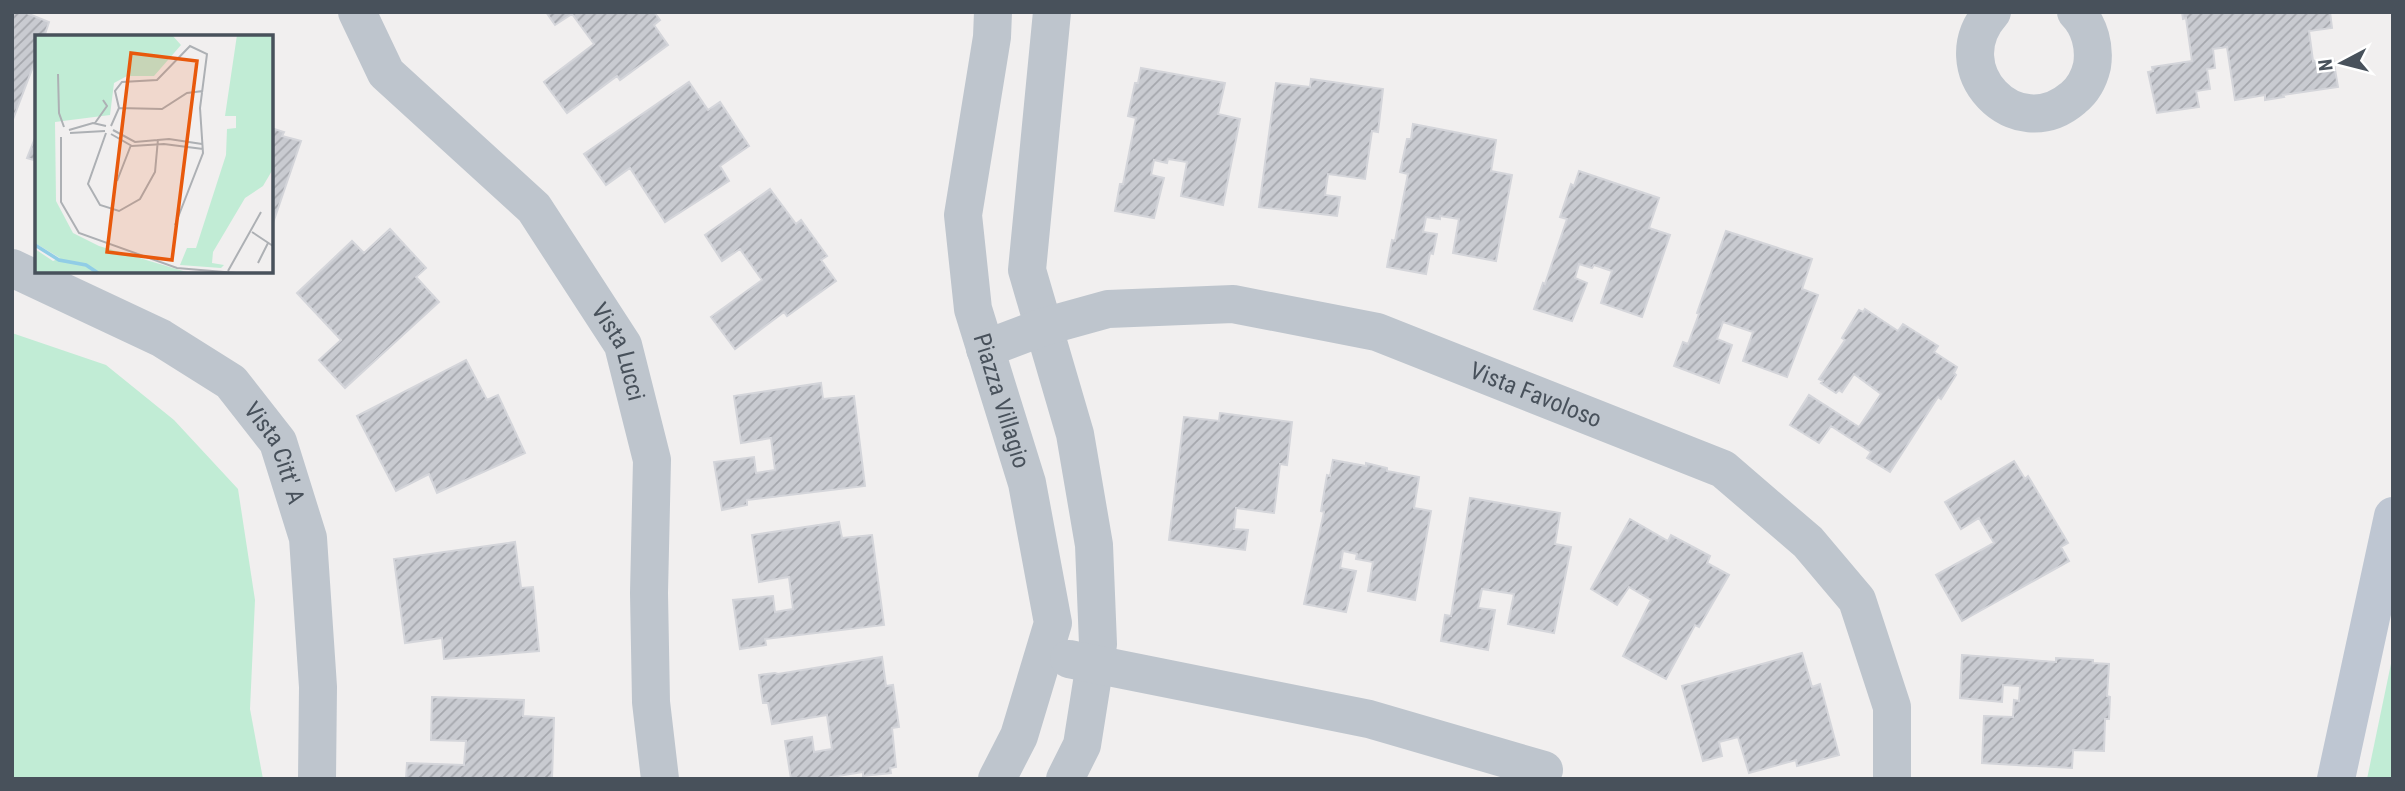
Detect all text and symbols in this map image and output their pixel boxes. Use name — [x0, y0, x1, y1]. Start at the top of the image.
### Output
north arrow — [2307, 28, 2377, 98]
inset map — [35, 35, 273, 273]
text: N — [2313, 58, 2338, 72]
street label: Vista Lucci — [585, 298, 650, 404]
street label: Piazza Villagio — [967, 330, 1036, 471]
street label: Vista Favoloso — [1466, 356, 1606, 433]
street label: Vista Citt' A — [238, 396, 310, 507]

